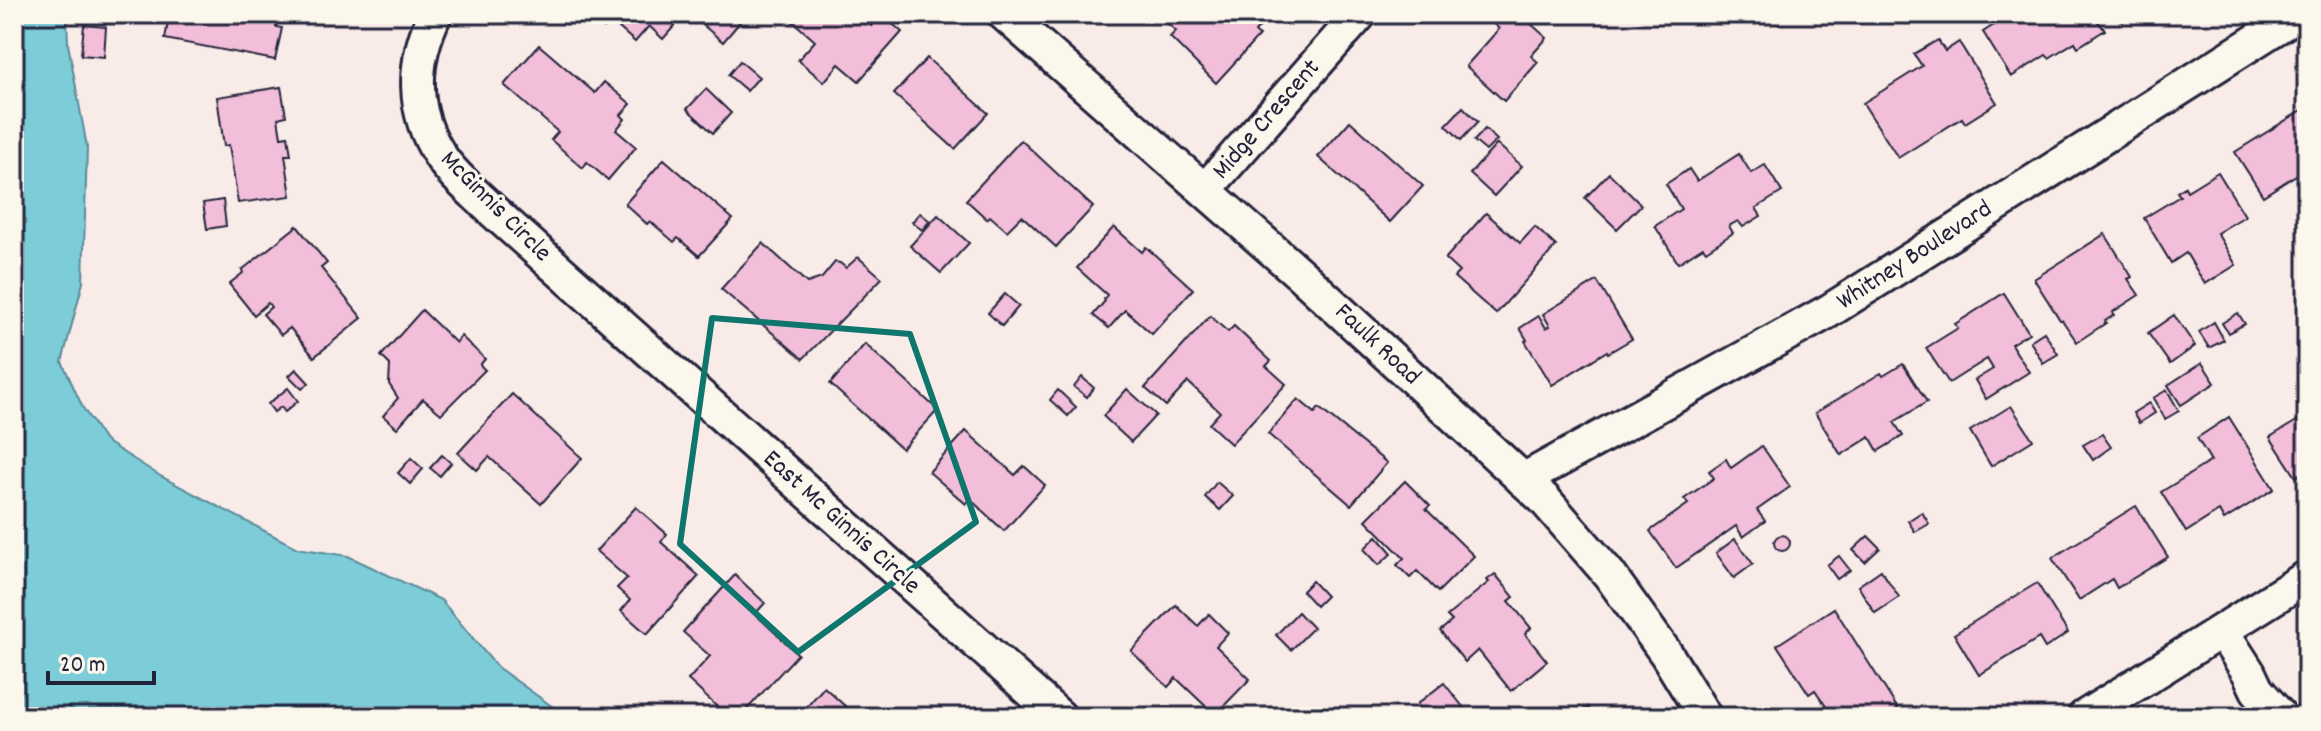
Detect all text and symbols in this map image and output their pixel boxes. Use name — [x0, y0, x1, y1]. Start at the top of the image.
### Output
street label: Midge Crescent — [1204, 51, 1330, 188]
street label: McGinnis Circle — [431, 143, 559, 271]
street label: Whitney Boulevard — [1830, 192, 2000, 320]
street label: Faulk Road — [1325, 295, 1429, 395]
street label: East Mc Ginnis Circle — [754, 442, 928, 604]
scale bar — [48, 635, 154, 685]
text: 20 m — [60, 649, 106, 683]

